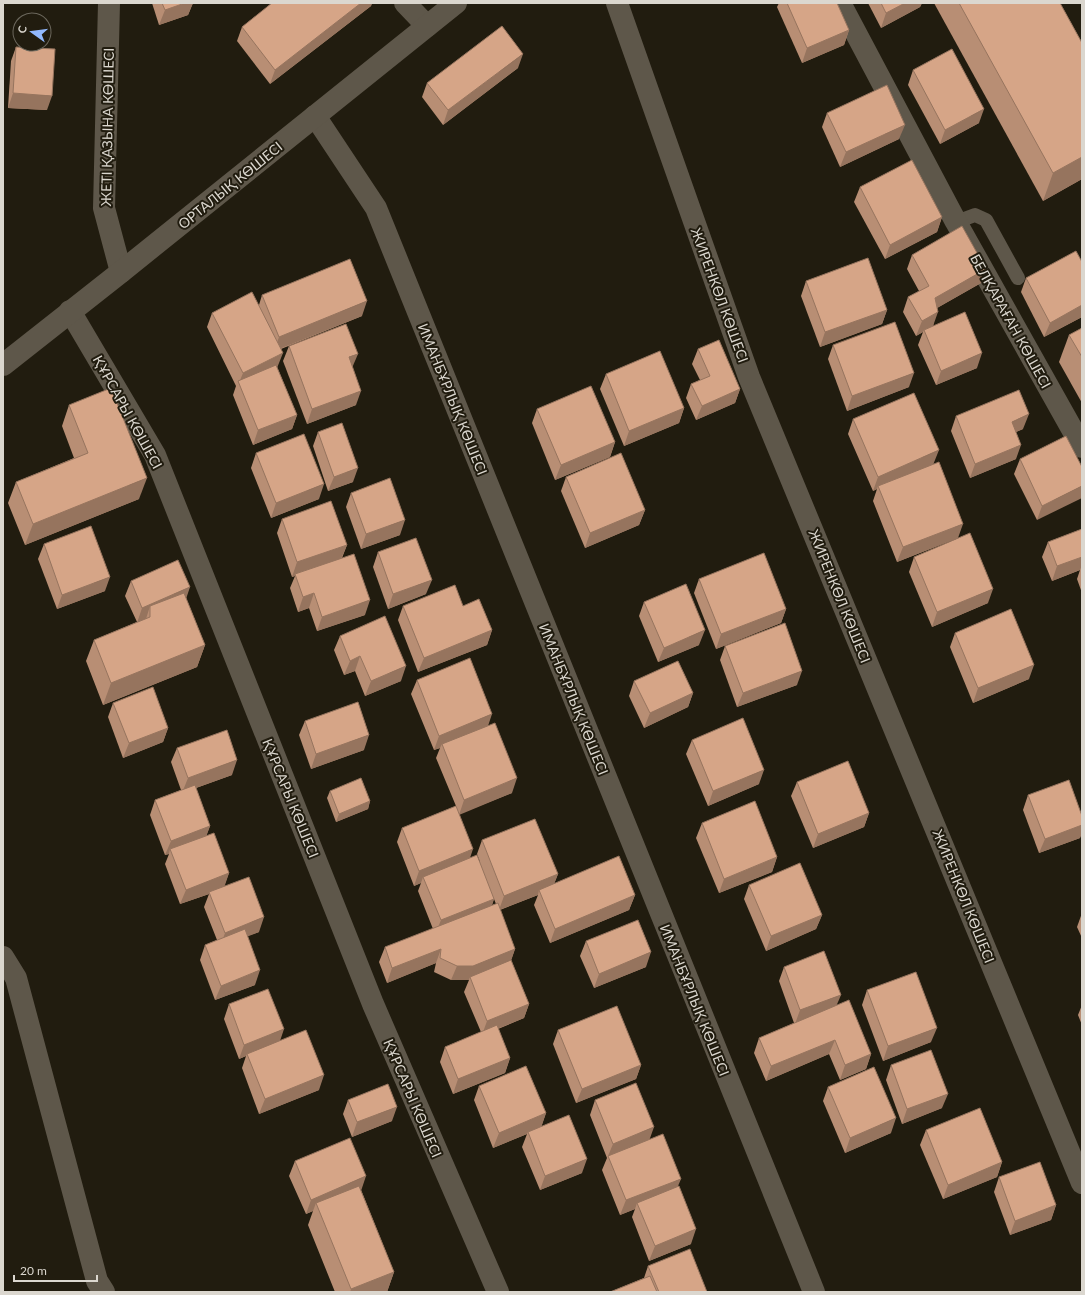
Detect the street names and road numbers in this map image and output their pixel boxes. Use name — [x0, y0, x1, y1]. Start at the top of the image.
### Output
street label: ЖЕТІ ҚАЗЫНА КӨШЕСІ — [97, 47, 117, 207]
street label: ОРТАЛЫҚ КӨШЕСІ — [174, 138, 286, 232]
street label: ЖИРЕНКӨЛ КӨШЕСІ — [688, 225, 752, 365]
street label: БЕЛҚАРАҒАН КӨШЕСІ — [967, 251, 1055, 391]
street label: ИМАНБҰРЛЫҚ КӨШЕСІ — [415, 321, 491, 477]
street label: ҚҰРСАРЫ КӨШЕСІ — [90, 352, 166, 472]
street label: ЖИРЕНКӨЛ КӨШЕСІ — [805, 527, 875, 665]
street label: ИМАНБҰРЛЫҚ КӨШЕСІ — [536, 621, 612, 777]
street label: ҚҰРСАРЫ КӨШЕСІ — [259, 736, 323, 860]
street label: ЖИРЕНКӨЛ КӨШЕСІ — [929, 827, 999, 965]
street label: ИМАНБҰРЛЫҚ КӨШЕСІ — [657, 922, 733, 1078]
street label: ҚҰРСАРЫ КӨШЕСІ — [380, 1036, 446, 1160]

